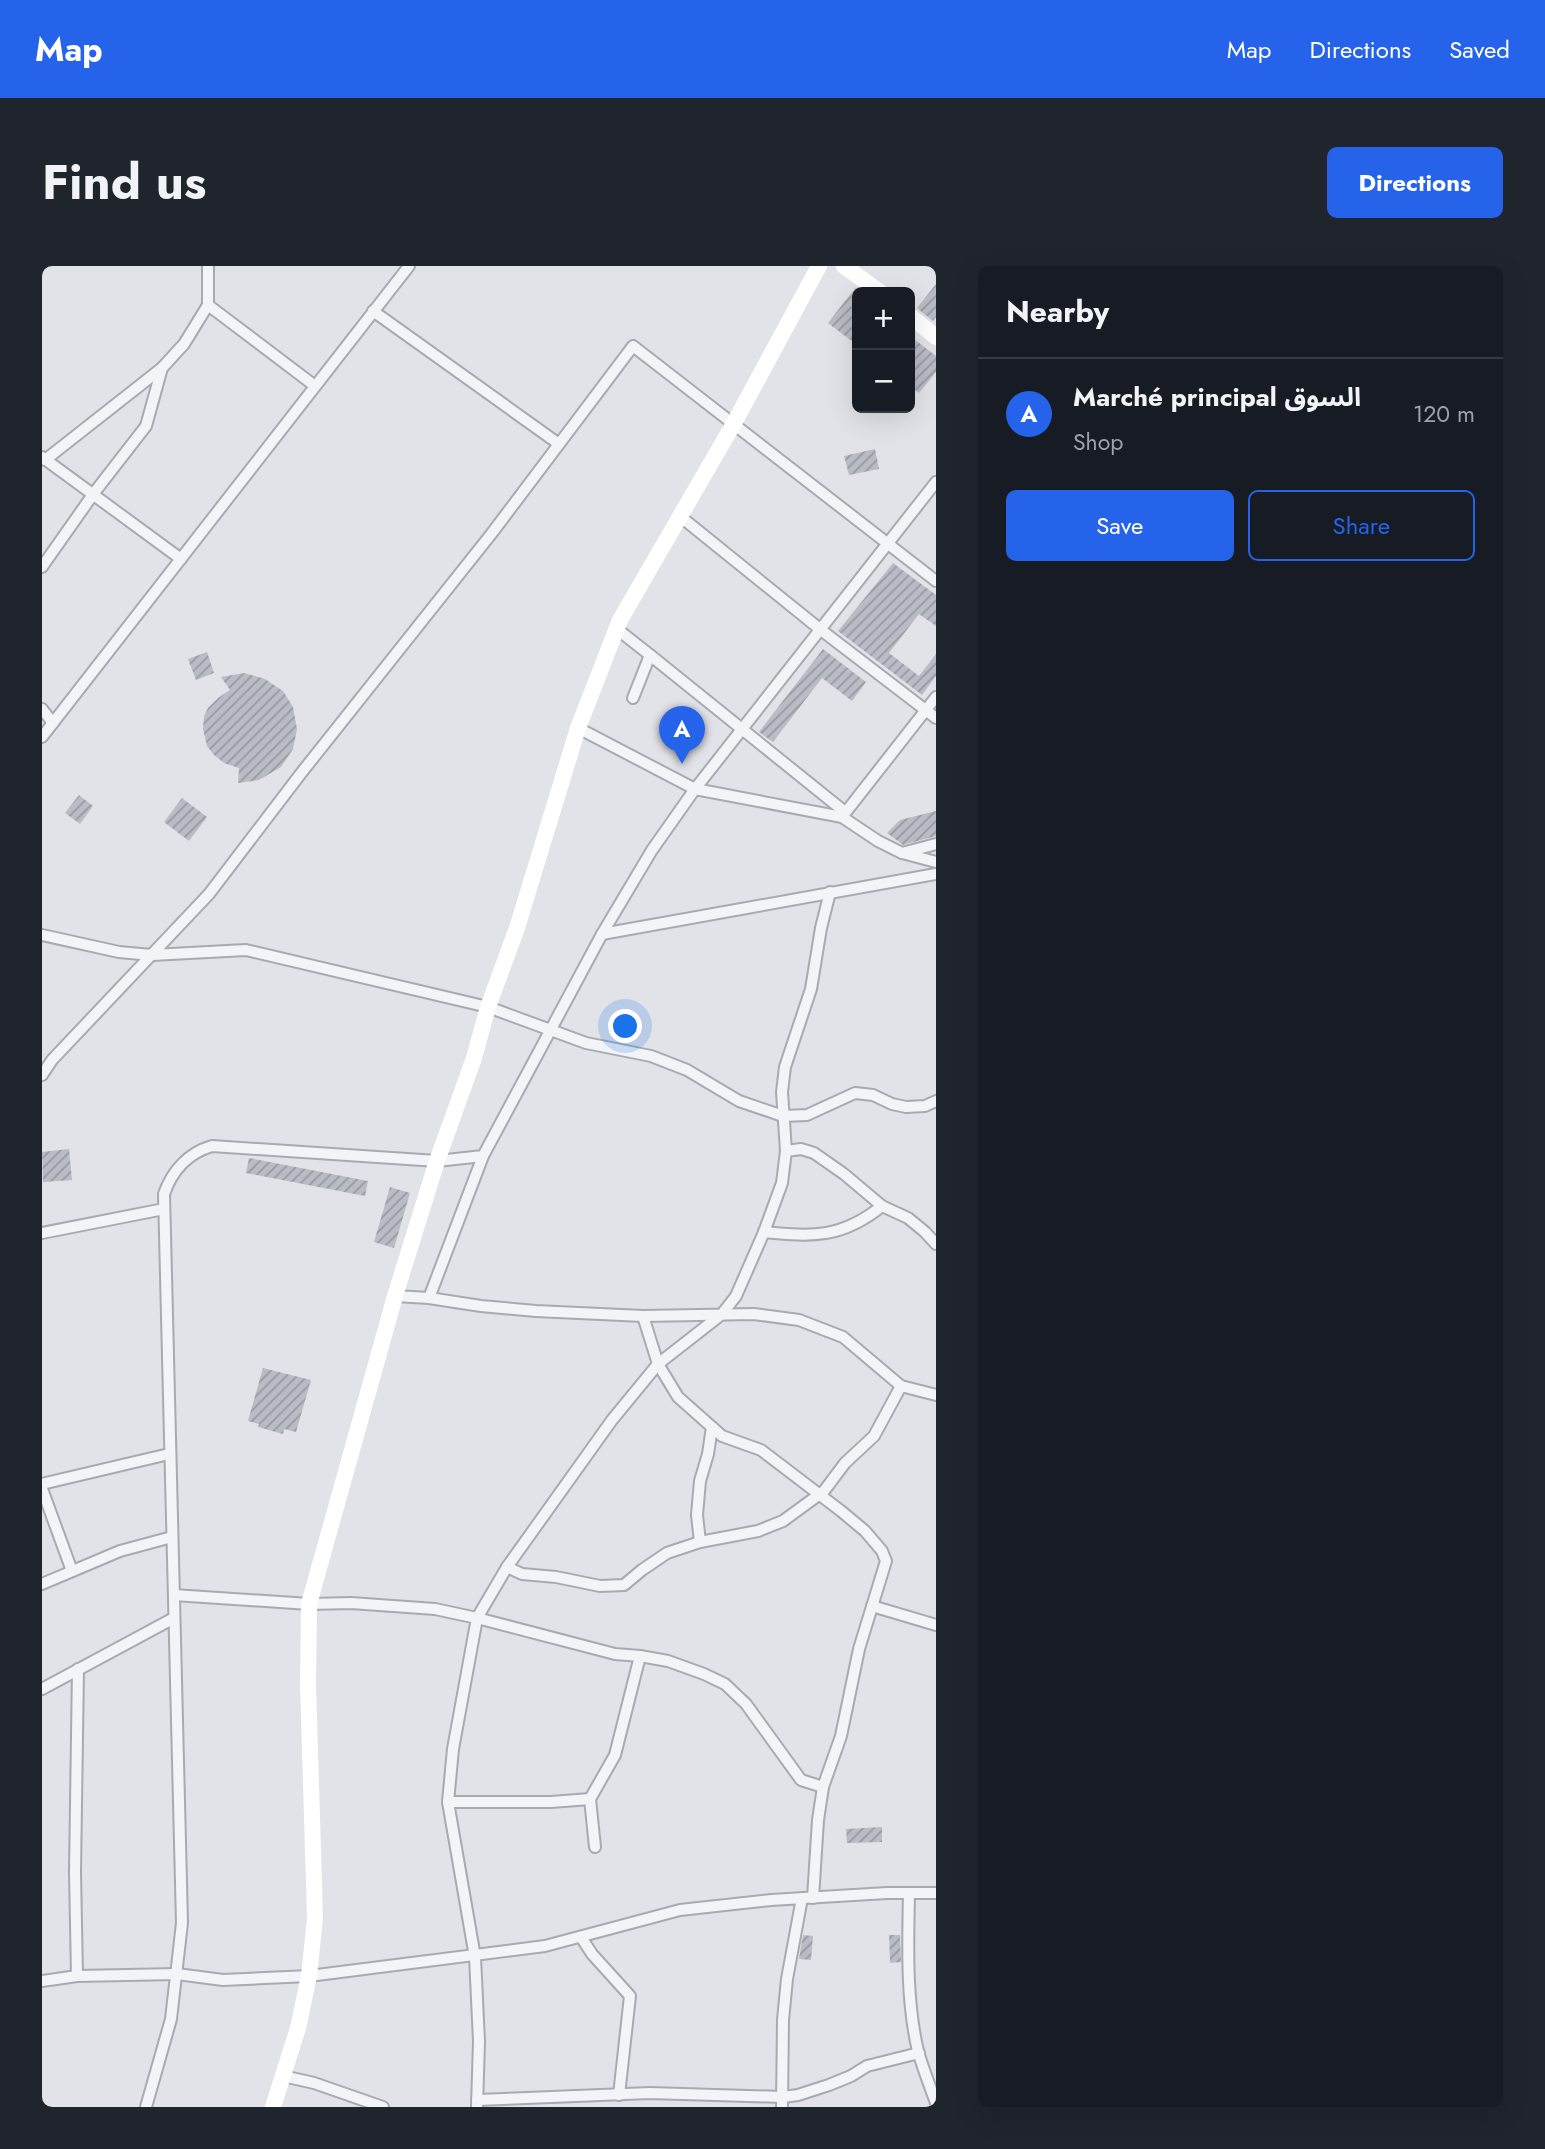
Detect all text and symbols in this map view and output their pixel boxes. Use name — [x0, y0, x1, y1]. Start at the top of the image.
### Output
text: Map — [35, 26, 103, 73]
text: Map — [1227, 32, 1272, 67]
text: Directions — [1310, 32, 1411, 67]
text: Saved — [1449, 32, 1510, 67]
text: Find us — [42, 147, 206, 217]
button: Directions — [1327, 147, 1503, 218]
map controls — [852, 287, 915, 413]
button: + — [852, 287, 915, 350]
text: Nearby — [1006, 290, 1109, 333]
button: − — [852, 350, 915, 413]
text: Marché principal السوق — [1073, 378, 1361, 416]
text: A — [1021, 397, 1037, 431]
text: 120 m — [1413, 397, 1475, 431]
text: Shop — [1073, 425, 1123, 459]
button: Save — [1006, 490, 1234, 561]
button: Share — [1248, 490, 1475, 561]
pin: A — [659, 706, 705, 764]
your location — [608, 1009, 642, 1043]

